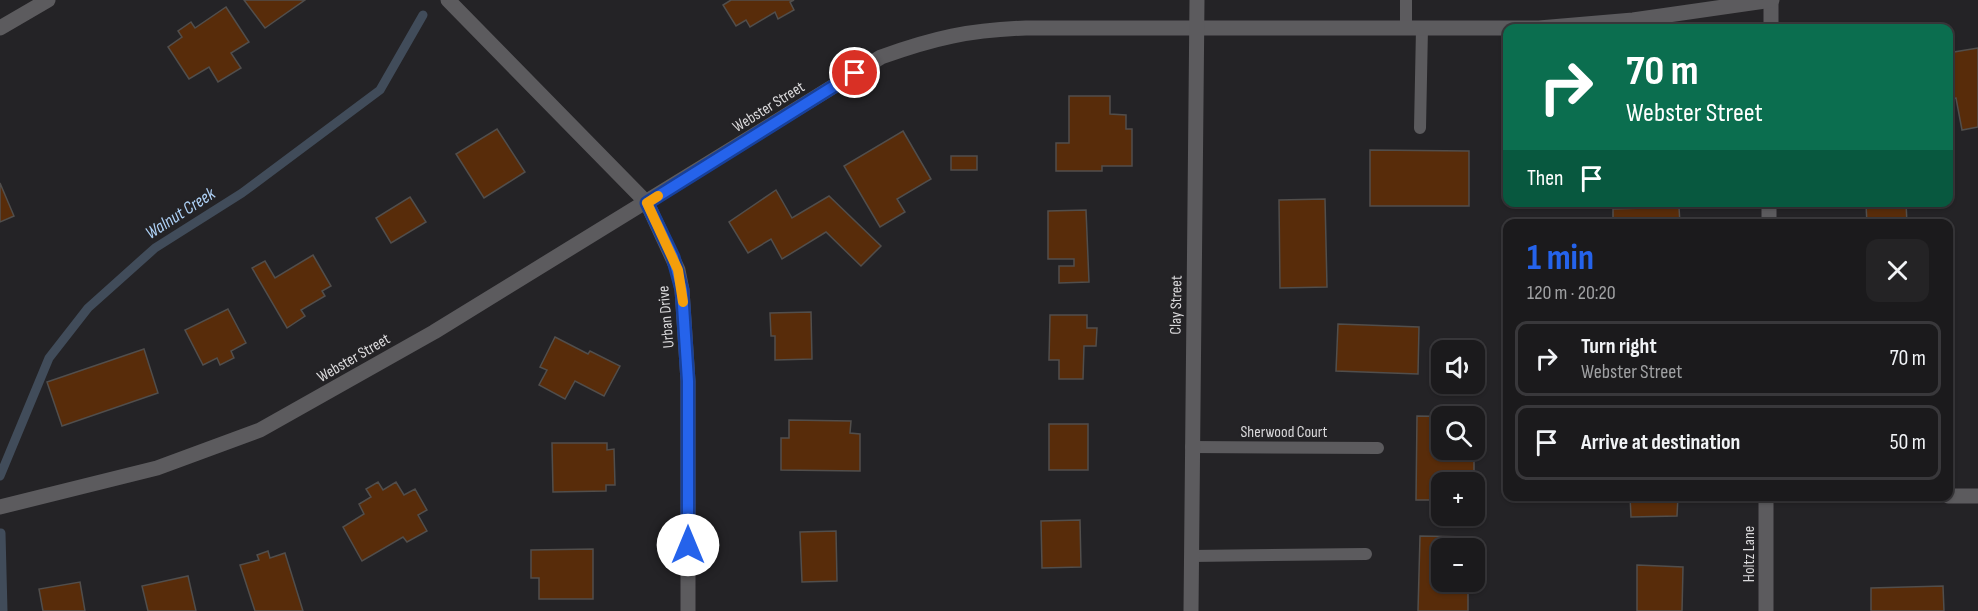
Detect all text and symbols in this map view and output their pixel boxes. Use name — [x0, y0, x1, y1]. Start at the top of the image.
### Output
text: 70 m — [1626, 46, 1699, 97]
pin — [829, 47, 880, 98]
icon: right — [1527, 48, 1605, 126]
icon: arrive — [838, 56, 871, 89]
street label: Webster Street — [729, 78, 808, 137]
text: Webster Street — [1626, 97, 1763, 129]
icon: arrive — [1575, 162, 1608, 195]
text: Then — [1527, 165, 1563, 192]
water label: Walnut Creek — [141, 182, 220, 244]
text: 1 min — [1527, 237, 1594, 280]
button: close — [1866, 239, 1929, 302]
street label: Clay Street — [1166, 275, 1187, 335]
text: 120 m · 20:20 — [1527, 281, 1616, 305]
street label: Urban Drive — [654, 285, 679, 349]
street label: Webster Street — [314, 330, 394, 387]
text: Turn right — [1581, 333, 1657, 360]
map controls — [1431, 340, 1485, 592]
button: sound — [1431, 340, 1485, 394]
icon: right — [1530, 342, 1563, 375]
text: 70 m — [1890, 345, 1926, 372]
text: Webster Street — [1581, 360, 1682, 384]
button: search — [1431, 406, 1485, 460]
street label: Sherwood Court — [1241, 423, 1328, 442]
icon: arrive — [1530, 426, 1563, 459]
text: Arrive at destination — [1581, 429, 1740, 456]
text: 50 m — [1890, 429, 1926, 456]
button: + — [1431, 472, 1485, 526]
position arrow — [656, 513, 720, 577]
street label: Holtz Lane — [1740, 526, 1759, 582]
button: − — [1431, 538, 1485, 592]

